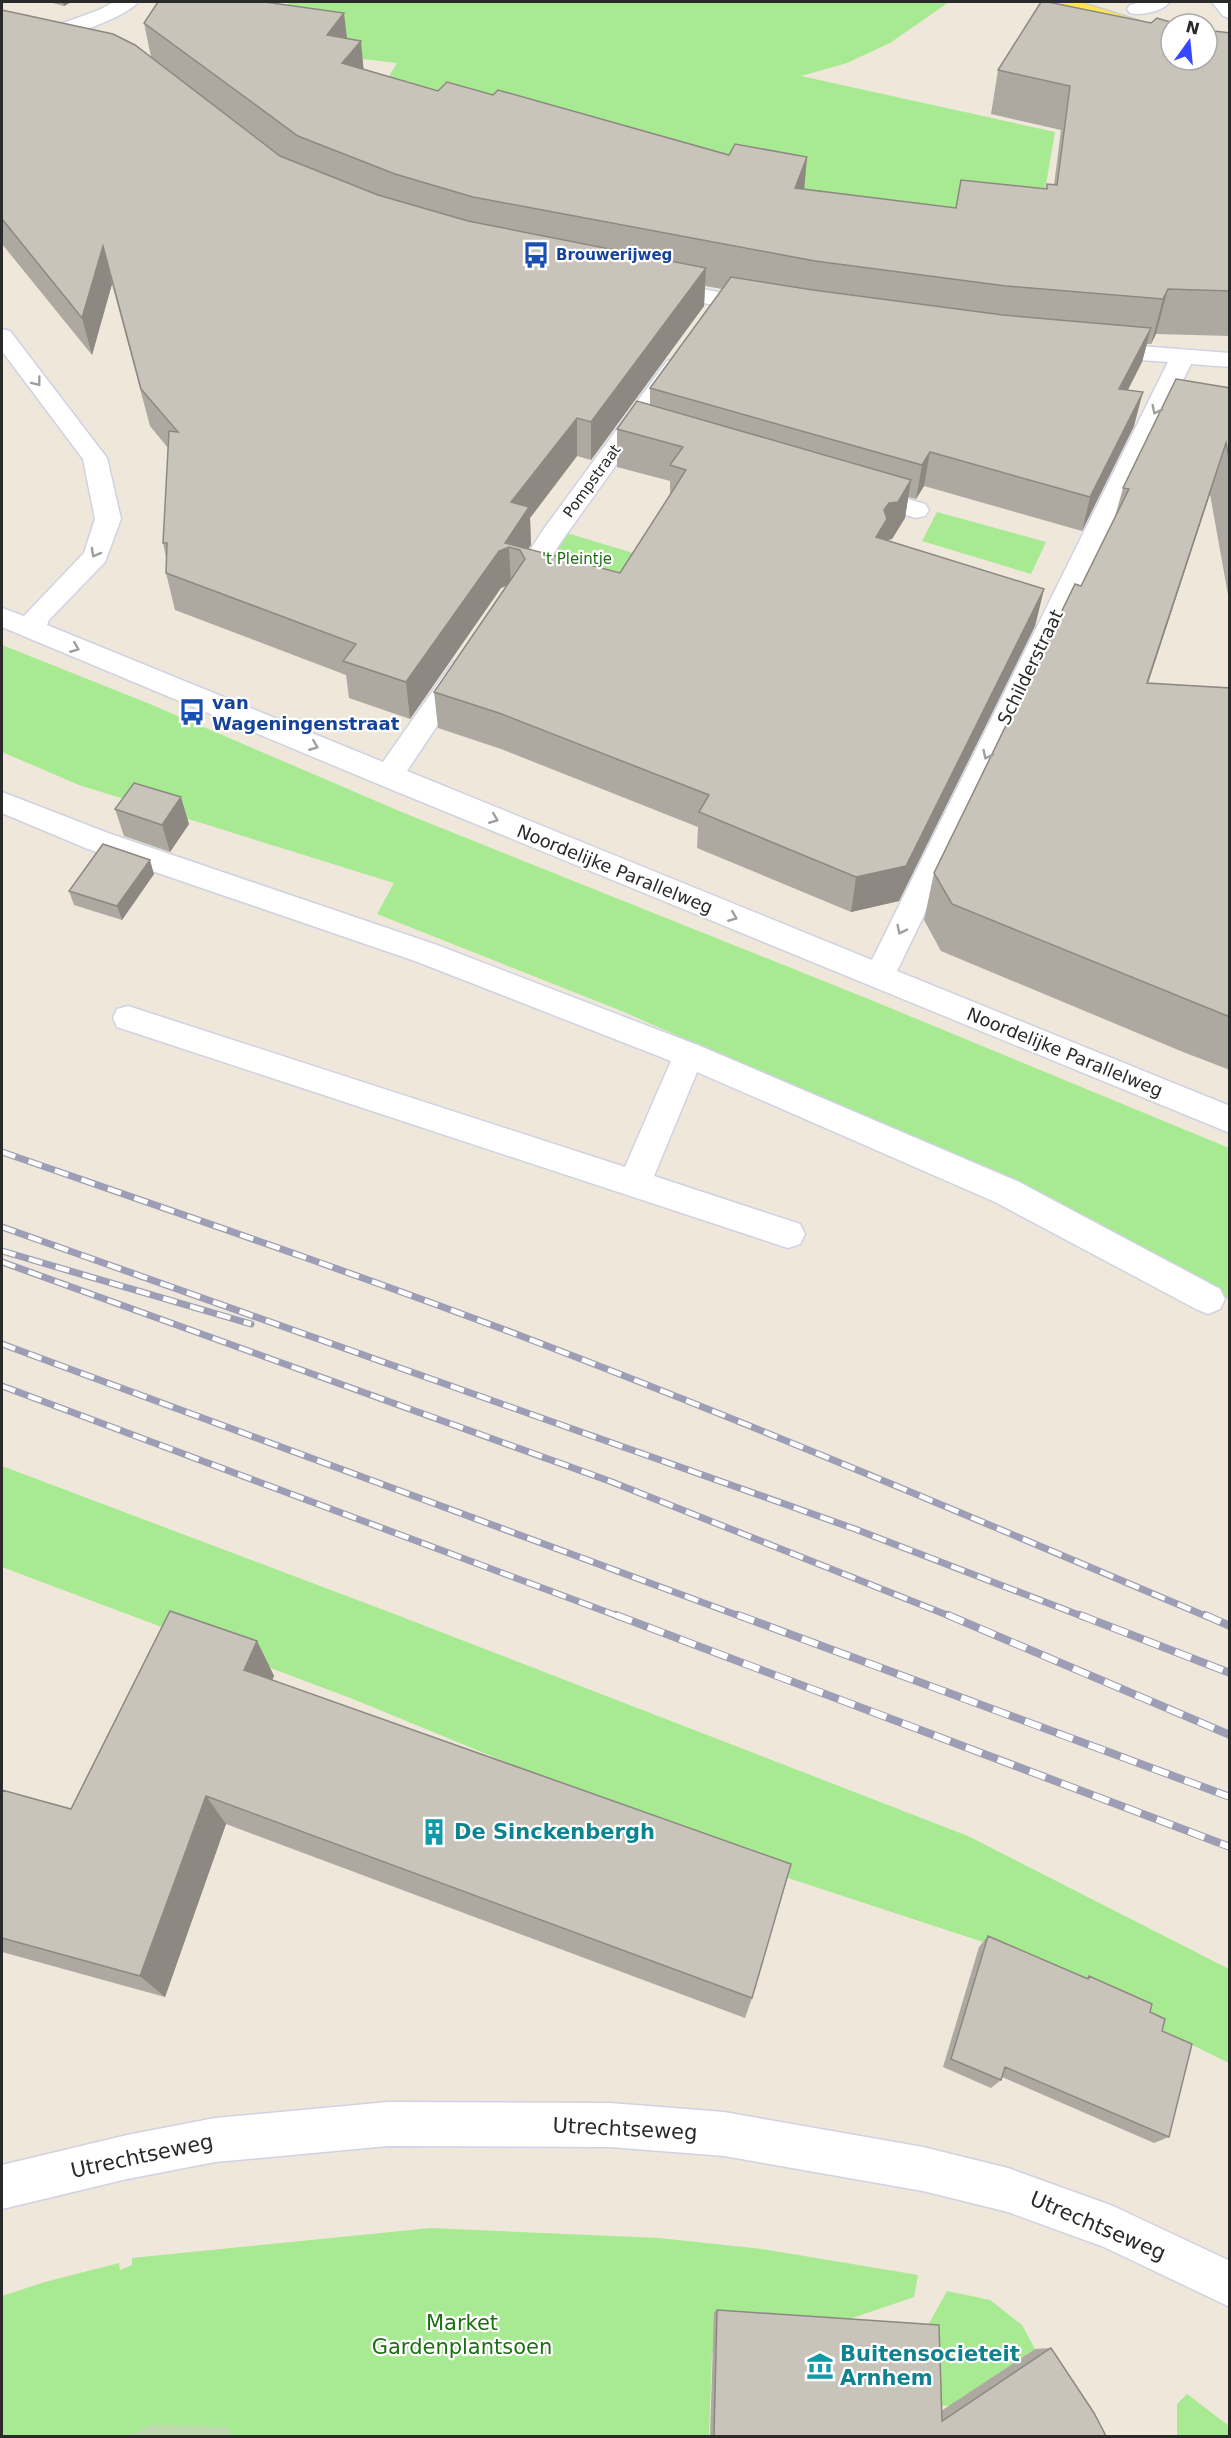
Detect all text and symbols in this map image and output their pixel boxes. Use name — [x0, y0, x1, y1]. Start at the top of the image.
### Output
north arrow — [1159, 12, 1219, 72]
text: N — [1184, 17, 1202, 39]
bus stop icon: Brouwerijweg — [521, 240, 551, 270]
place label: Brouwerijweg — [556, 246, 672, 264]
one-way arrow — [30, 376, 41, 387]
one-way arrow — [1152, 404, 1164, 415]
street label: Pompstraat — [559, 441, 625, 521]
one-way arrow — [90, 547, 102, 558]
park label: 't Pleintje — [542, 550, 612, 568]
street label: Schilderstraat — [993, 606, 1067, 728]
one-way arrow — [69, 641, 80, 653]
place label: van Wageningenstraat — [212, 692, 400, 734]
bus stop icon: van Wageningenstraat — [177, 697, 207, 727]
one-way arrow — [307, 739, 318, 751]
one-way arrow — [983, 749, 994, 759]
one-way arrow — [488, 812, 499, 825]
street label: Noordelijke Parallelweg — [514, 820, 716, 918]
one-way arrow — [727, 910, 738, 922]
one-way arrow — [897, 923, 908, 934]
street label: Noordelijke Parallelweg — [964, 1003, 1166, 1101]
building icon: De Sinckenbergh — [419, 1817, 449, 1847]
place label: De Sinckenbergh — [454, 1820, 655, 1844]
street label: Utrechtseweg — [552, 2113, 698, 2145]
street label: Utrechtseweg — [69, 2129, 215, 2183]
street label: Utrechtseweg — [1027, 2187, 1169, 2265]
park label: Market Gardenplantsoen — [372, 2311, 552, 2359]
place label: Buitensocieteit Arnhem — [840, 2342, 1020, 2390]
museum icon: Buitensocieteit Arnhem — [805, 2351, 835, 2381]

